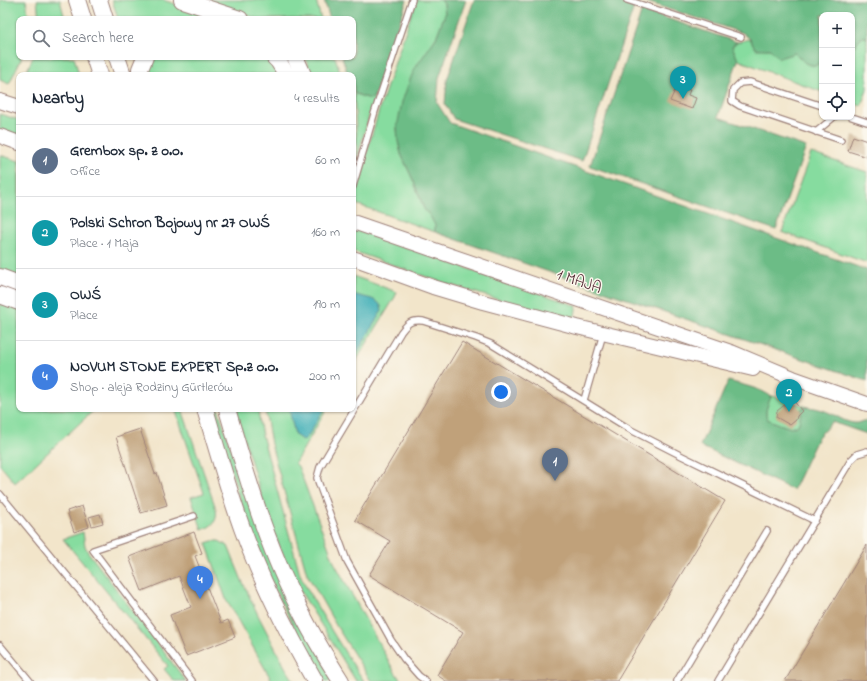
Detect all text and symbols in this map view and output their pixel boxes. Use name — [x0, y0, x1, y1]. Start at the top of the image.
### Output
map controls — [819, 12, 855, 120]
button: + — [819, 12, 855, 48]
search box — [16, 16, 356, 60]
icon: search — [30, 27, 52, 49]
text: Search here — [62, 27, 134, 49]
button: − — [819, 48, 855, 84]
pin: 3 — [670, 66, 696, 99]
button: locate — [819, 84, 855, 120]
text: Nearby — [32, 86, 84, 111]
text: 4 results — [294, 89, 340, 108]
text: Grembox sp. z o.o. — [70, 140, 183, 162]
text: 1 — [43, 151, 47, 170]
text: 60 m — [315, 151, 340, 170]
text: Office — [70, 162, 100, 181]
text: Polski Schron Bojowy nr 27 OWŚ — [70, 212, 270, 234]
text: 2 — [42, 223, 48, 242]
text: 160 m — [311, 223, 340, 242]
text: Place · 1 Maja — [70, 234, 139, 253]
street label: 1 MAJA — [553, 263, 605, 301]
text: OWŚ — [70, 284, 101, 306]
text: 3 — [42, 295, 48, 314]
text: 190 m — [313, 295, 340, 314]
text: Place — [70, 306, 98, 325]
text: NOVUM STONE EXPERT Sp.z o.o. — [70, 356, 278, 378]
text: 4 — [42, 367, 48, 386]
text: 200 m — [309, 367, 340, 386]
text: Shop · aleja Rodziny Gürtlerów — [70, 378, 233, 397]
pin: 2 — [776, 379, 802, 412]
your location — [491, 382, 511, 402]
pin: 1 — [542, 448, 568, 481]
pin: 4 — [187, 566, 213, 599]

